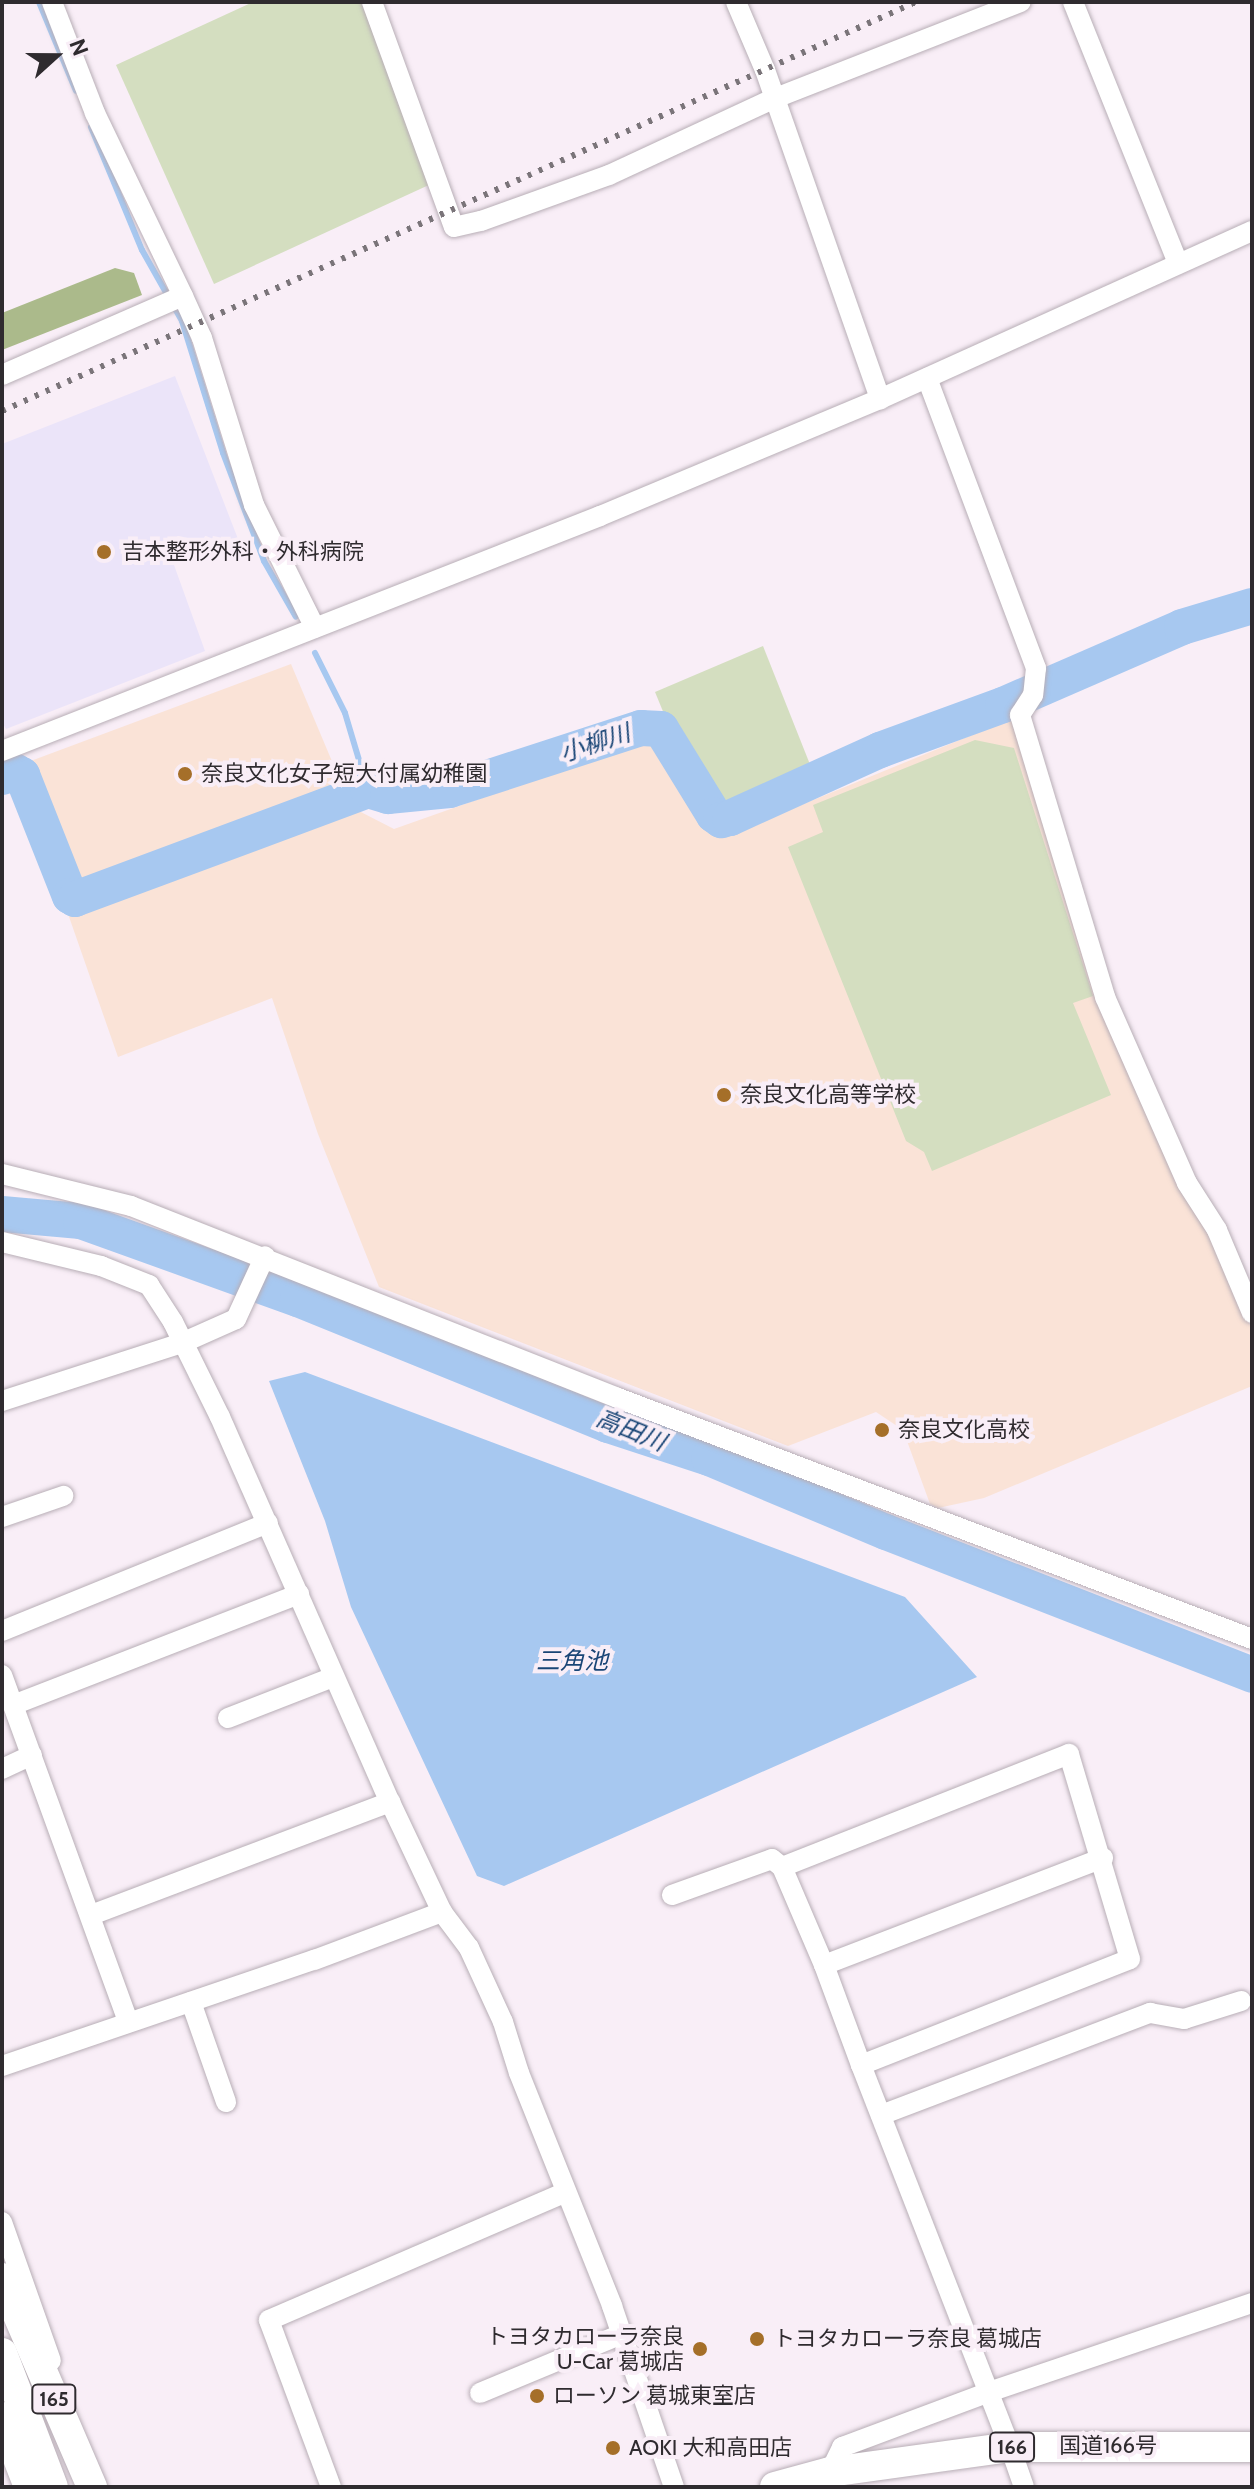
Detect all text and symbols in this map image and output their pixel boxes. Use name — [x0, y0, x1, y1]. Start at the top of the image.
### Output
north arrow — [16, 16, 96, 96]
text: N — [63, 35, 94, 59]
place label: 吉本整形外科・外科病院 — [122, 539, 364, 565]
marker: 吉本整形外科・外科病院 — [93, 541, 115, 563]
water label: 小柳川 — [556, 718, 634, 768]
place label: 奈良文化女子短大付属幼稚園 — [201, 761, 487, 787]
marker: 奈良文化女子短大付属幼稚園 — [176, 765, 194, 783]
place label: 奈良文化高等学校 — [740, 1082, 916, 1108]
marker: 奈良文化高等学校 — [715, 1086, 733, 1104]
water label: 高田川 — [592, 1403, 670, 1457]
place label: 奈良文化高校 — [898, 1417, 1030, 1443]
marker: 奈良文化高校 — [873, 1421, 891, 1439]
water label: 三角池 — [536, 1647, 608, 1675]
place label: トヨタカローラ奈良 U-Car 葛城店 — [486, 2323, 684, 2374]
place label: トヨタカローラ奈良 葛城店 — [773, 2326, 1042, 2352]
marker: トヨタカローラ奈良 葛城店 — [748, 2330, 766, 2348]
marker: トヨタカローラ奈良 U-Car 葛城店 — [691, 2340, 709, 2358]
road number: 165 — [30, 2383, 78, 2415]
place label: ローソン 葛城東室店 — [553, 2383, 756, 2409]
marker: ローソン 葛城東室店 — [528, 2387, 546, 2405]
road number: 166 — [988, 2431, 1036, 2463]
street label: 国道166号 — [1059, 2433, 1157, 2459]
place label: AOKI 大和高田店 — [629, 2435, 792, 2461]
marker: AOKI 大和高田店 — [604, 2439, 622, 2457]

